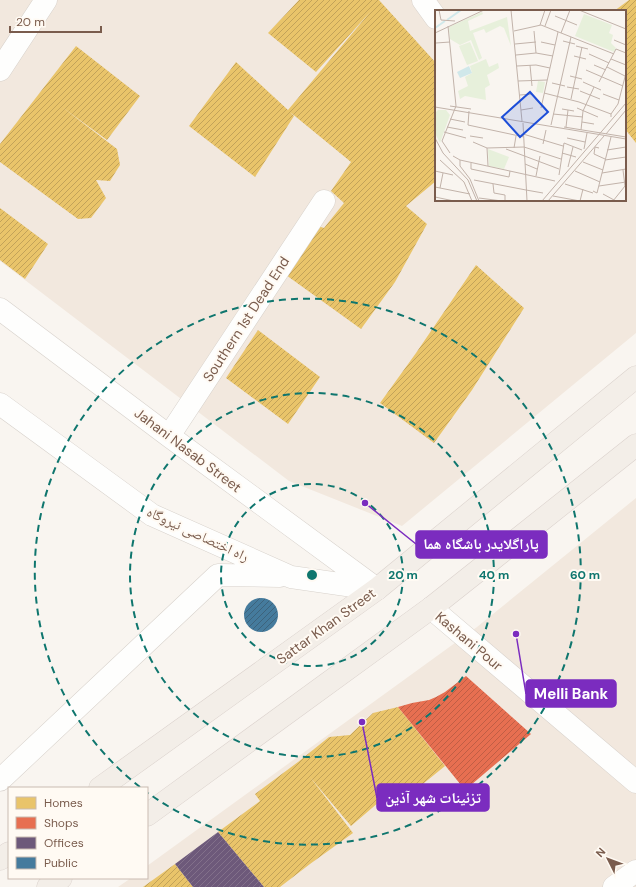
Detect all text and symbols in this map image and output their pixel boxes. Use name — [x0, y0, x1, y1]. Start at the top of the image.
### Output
scale bar — [10, 8, 101, 34]
inset map — [435, 10, 626, 201]
text: 20 m — [16, 14, 45, 30]
street label: Southern 1st Dead End — [199, 253, 293, 385]
street label: Jahani Nasab Street — [131, 404, 245, 496]
street label: راه اختصاصی نیروگاه — [144, 503, 252, 565]
callout: پاراگلایدر باشگاه هما — [416, 531, 547, 558]
text: پاراگلایدر باشگاه هما — [423, 534, 539, 554]
text: 20 m — [388, 567, 418, 583]
text: 40 m — [479, 567, 509, 583]
text: 60 m — [570, 567, 600, 583]
centre of rings — [305, 568, 319, 582]
street label: Sattar Khan Street — [273, 584, 379, 668]
street label: Kashani Pour — [432, 608, 506, 674]
callout: Melli Bank — [526, 680, 616, 707]
text: Melli Bank — [534, 684, 608, 704]
callout: تزئینات شهر آذین — [377, 784, 489, 811]
legend — [8, 787, 148, 879]
text: تزئینات شهر آذین — [385, 788, 481, 808]
text: Homes — [44, 795, 83, 811]
text: Shops — [44, 815, 79, 831]
text: Offices — [44, 835, 84, 851]
north arrow — [588, 839, 628, 879]
text: N — [593, 845, 608, 860]
text: Public — [44, 855, 78, 871]

